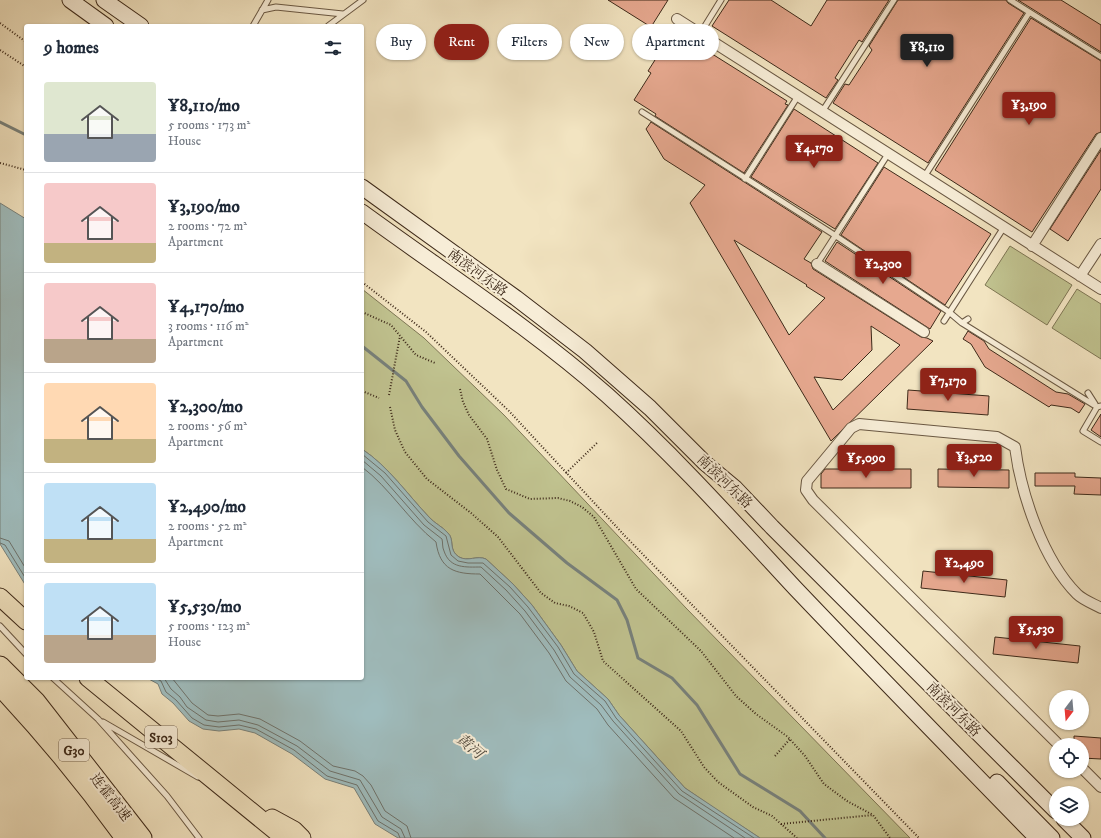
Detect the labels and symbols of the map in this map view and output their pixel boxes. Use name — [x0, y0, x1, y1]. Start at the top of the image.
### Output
pin: ¥8,110 — [894, 34, 960, 68]
pin: ¥3,190 — [996, 92, 1062, 126]
pin: ¥4,170 — [781, 135, 847, 169]
street label: 南滨河东路 — [444, 245, 511, 301]
pin: ¥2,300 — [850, 251, 916, 285]
pin: ¥7,170 — [915, 368, 981, 402]
pin: ¥3,520 — [941, 444, 1007, 478]
pin: ¥5,090 — [833, 445, 899, 479]
street label: 南滨河东路 — [693, 451, 756, 513]
pin: ¥2,490 — [931, 550, 997, 584]
pin: ¥5,530 — [1003, 616, 1069, 650]
street label: 南滨河东路 — [922, 679, 984, 741]
north arrow — [1049, 690, 1089, 730]
road number: S103 — [145, 726, 177, 748]
water label: 黄河 — [452, 729, 490, 765]
road number: G30 — [59, 739, 89, 761]
street label: 连霍高速 — [86, 770, 135, 825]

